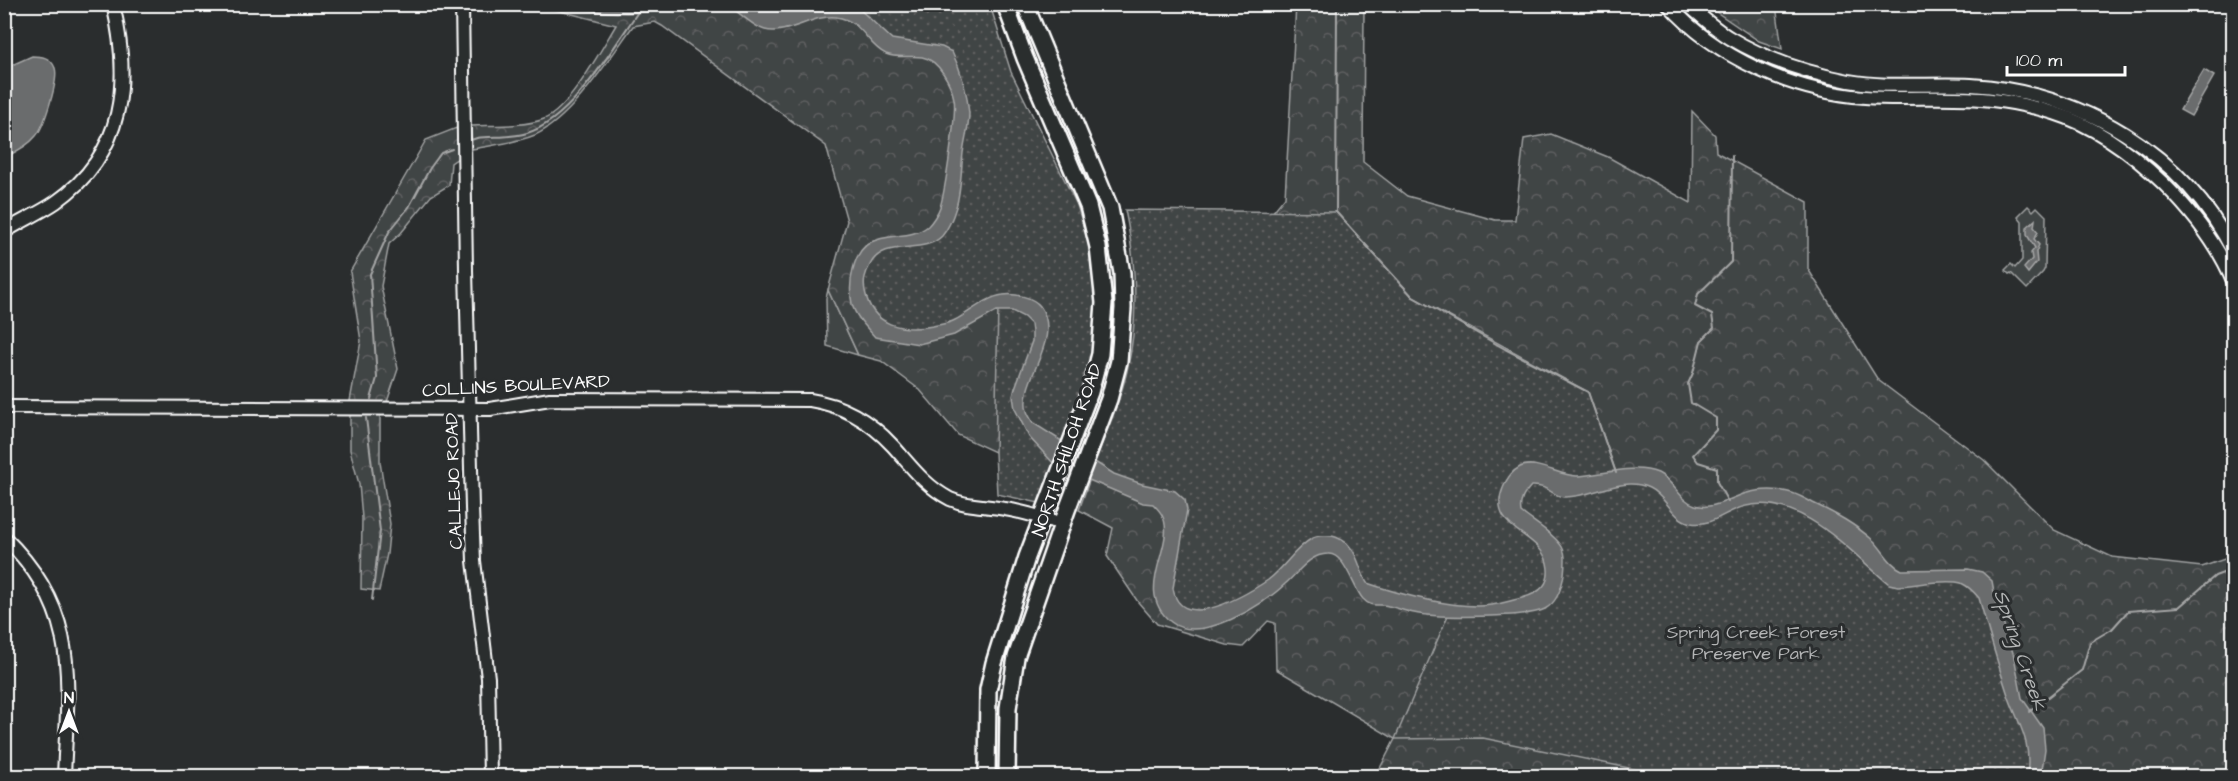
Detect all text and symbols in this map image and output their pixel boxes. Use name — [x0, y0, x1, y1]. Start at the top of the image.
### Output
scale bar — [2007, 39, 2126, 77]
text: 100 m — [2016, 48, 2062, 73]
street label: NORTH SHILOH ROAD — [1026, 360, 1108, 540]
street label: COLLINS BOULEVARD — [422, 369, 611, 403]
street label: CALLEJO ROAD — [439, 412, 469, 550]
water label: Spring Creek — [1985, 586, 2054, 715]
park label: Spring Creek Forest Preserve Park — [1667, 620, 1846, 666]
north arrow — [39, 682, 99, 742]
text: N — [64, 687, 74, 709]

